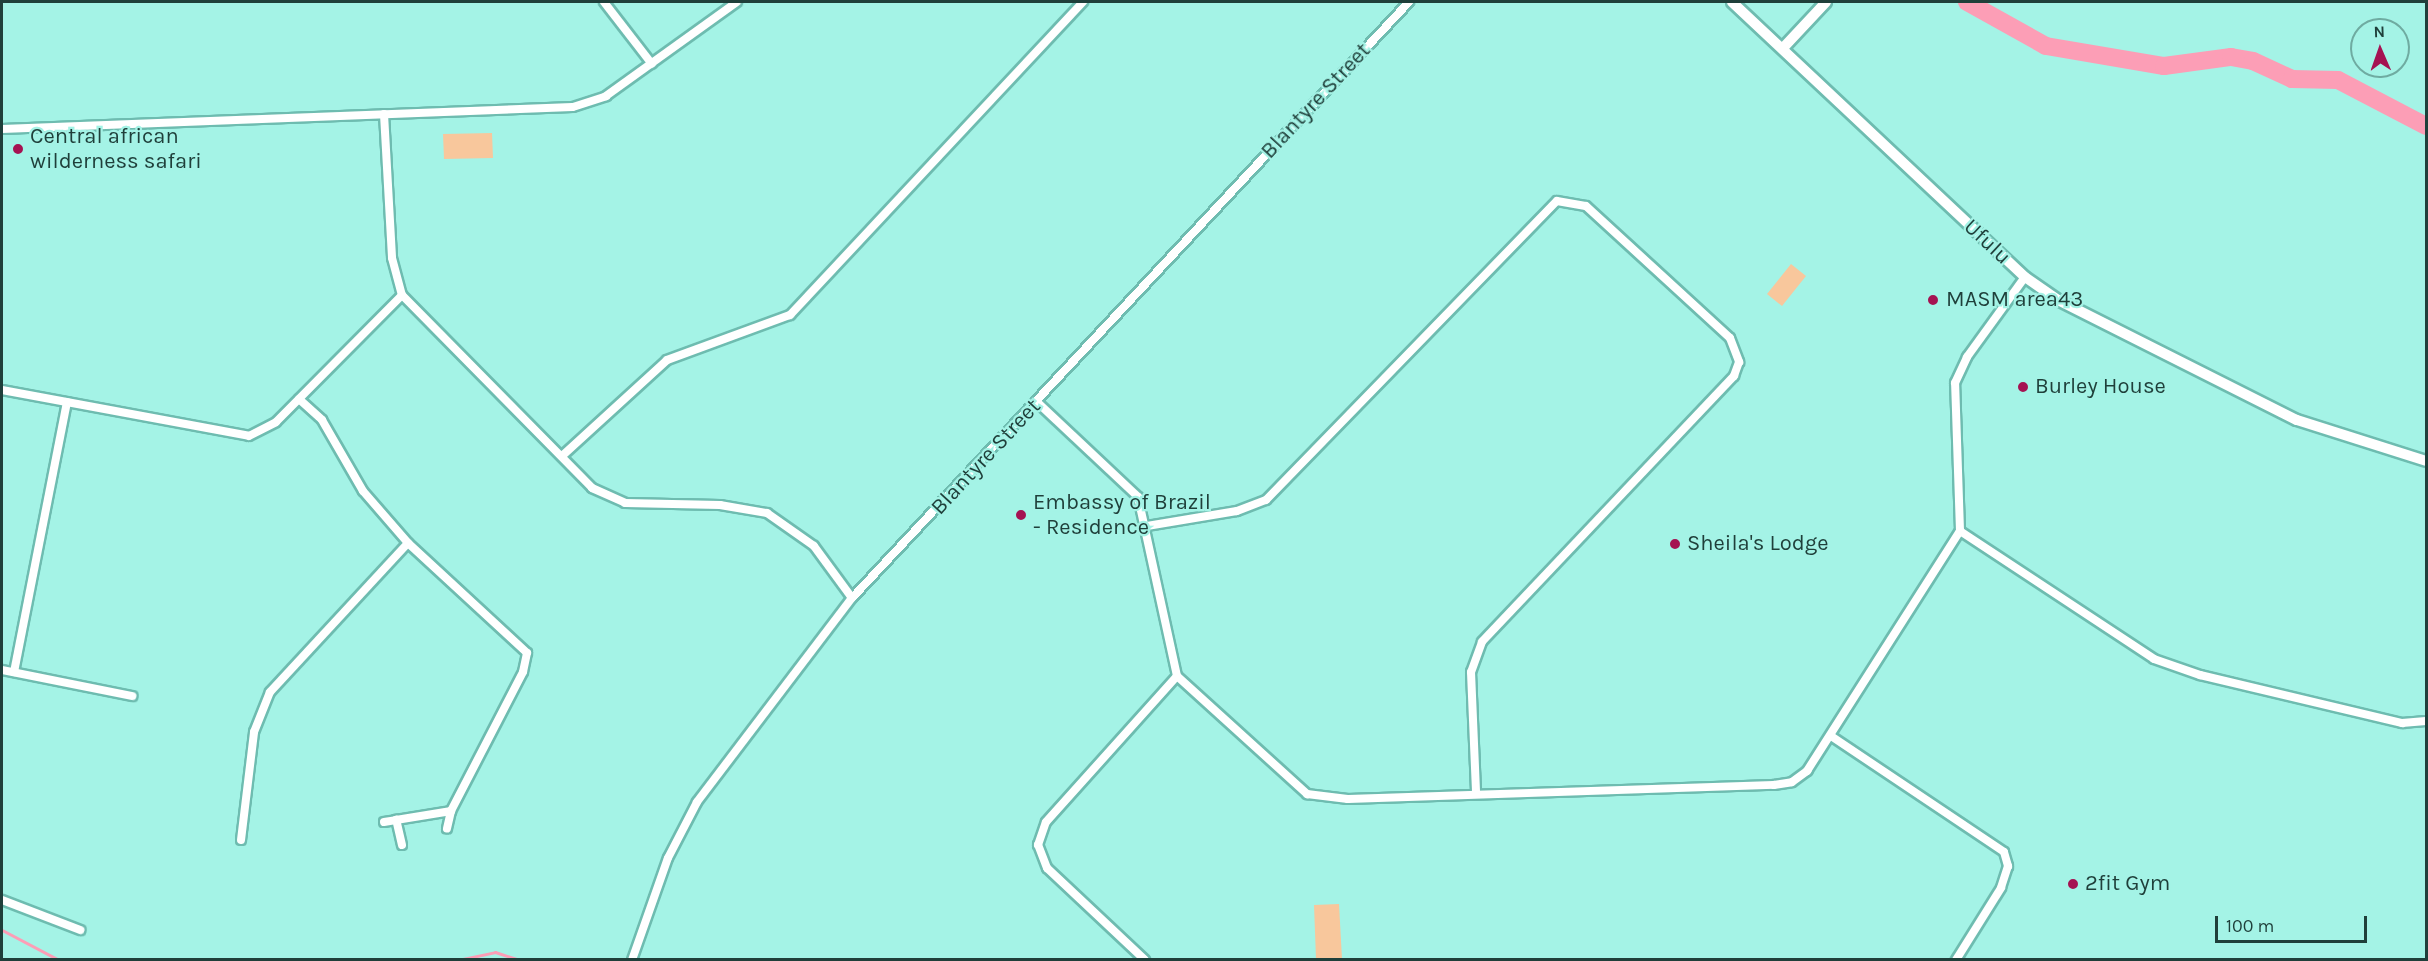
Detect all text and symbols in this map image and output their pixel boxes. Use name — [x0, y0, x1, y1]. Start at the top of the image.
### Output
north arrow — [2350, 18, 2410, 78]
text: N — [2373, 22, 2385, 41]
street label: Blantyre Street — [1256, 38, 1376, 164]
place label: Central african wilderness safari — [30, 123, 202, 174]
marker: Central african wilderness safari — [11, 142, 25, 156]
street label: Ufulu — [1958, 214, 2016, 270]
place label: MASM area43 — [1946, 287, 2083, 313]
marker: MASM area43 — [1924, 291, 1942, 309]
place label: Burley House — [2035, 374, 2166, 400]
marker: Burley House — [2016, 380, 2030, 394]
street label: Blantyre Street — [926, 394, 1046, 520]
place label: Embassy of Brazil - Residence — [1033, 489, 1211, 540]
marker: Embassy of Brazil - Residence — [1014, 508, 1028, 522]
place label: Sheila's Lodge — [1687, 531, 1829, 557]
marker: Sheila's Lodge — [1668, 537, 1682, 551]
place label: 2fit Gym — [2085, 871, 2170, 897]
marker: 2fit Gym — [2066, 877, 2080, 891]
scale bar — [2218, 904, 2370, 942]
text: 100 m — [2226, 915, 2274, 937]

